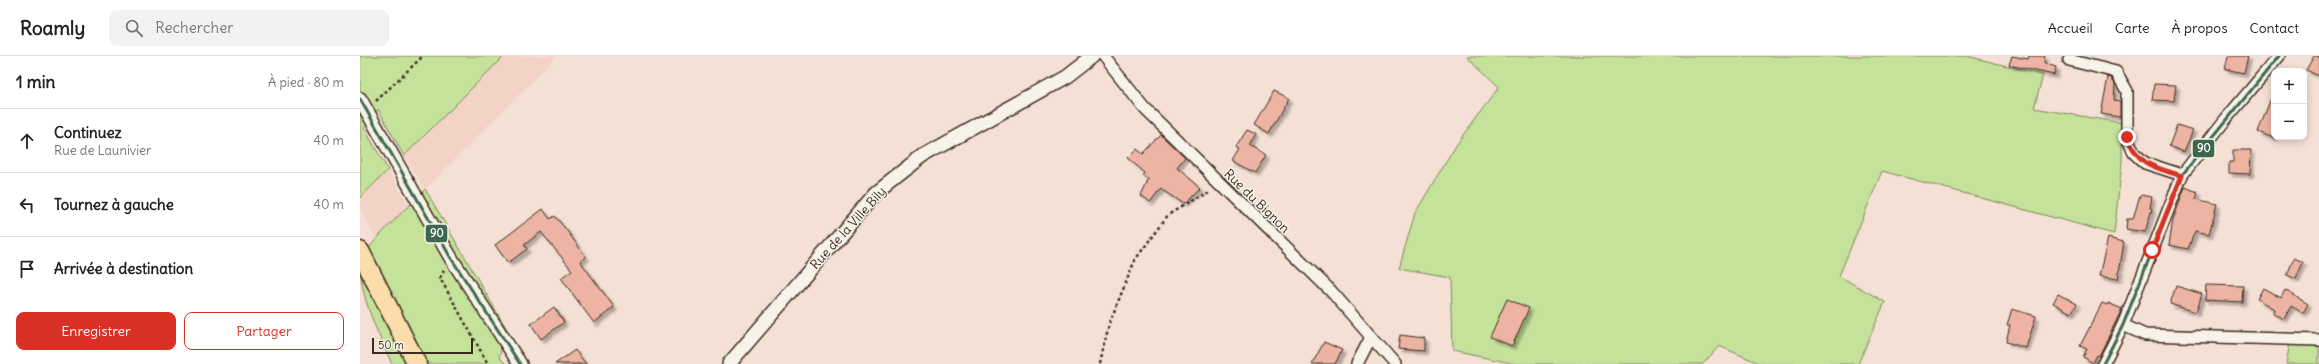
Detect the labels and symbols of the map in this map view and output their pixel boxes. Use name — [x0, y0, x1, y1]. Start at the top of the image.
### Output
route end — [2118, 128, 2136, 146]
line badge: 90 — [2192, 139, 2215, 158]
text: 90 — [2197, 141, 2211, 155]
street label: Rue du Bignon — [1220, 165, 1294, 237]
street label: Rue de la Ville Bily — [806, 183, 890, 273]
line badge: 90 — [425, 224, 448, 243]
text: 90 — [430, 226, 444, 240]
route start — [2143, 241, 2161, 259]
scale bar — [372, 336, 473, 355]

